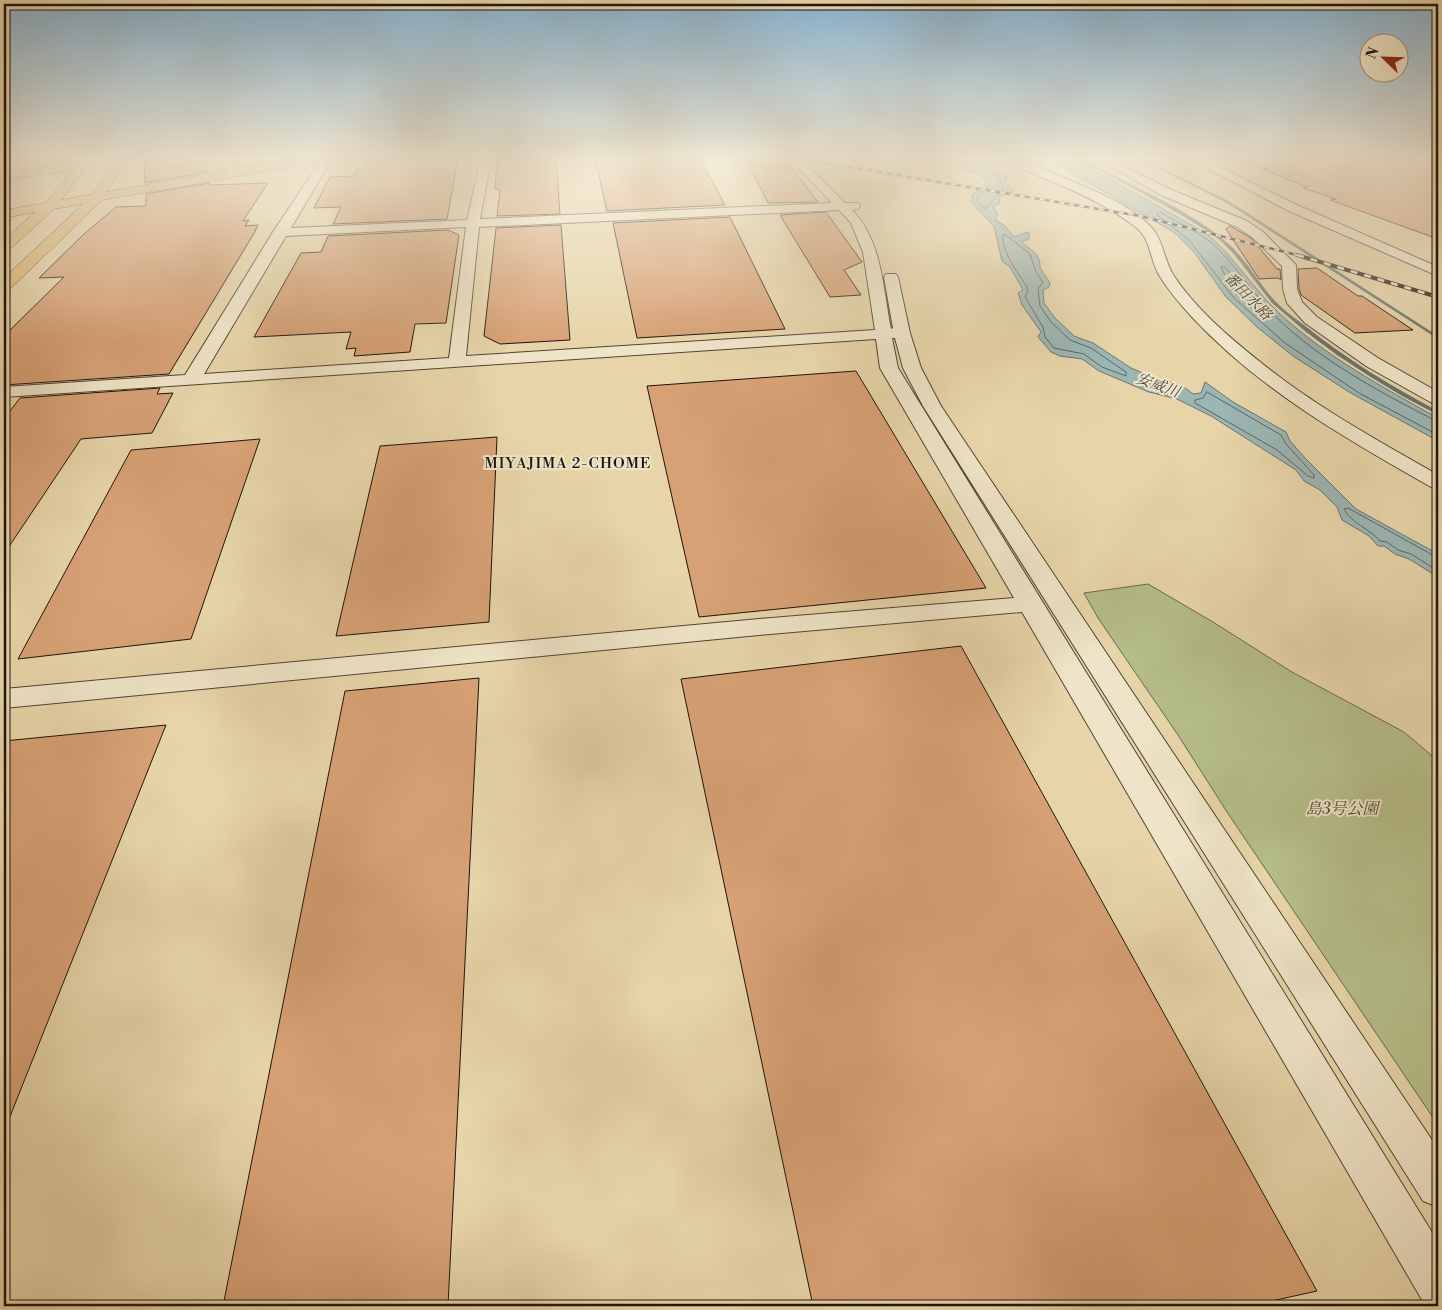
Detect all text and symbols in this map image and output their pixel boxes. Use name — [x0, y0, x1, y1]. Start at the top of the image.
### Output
north arrow — [1360, 32, 1410, 82]
text: N — [1363, 45, 1383, 62]
water label: 番田水路 — [1220, 268, 1276, 325]
water label: 安威川 — [1133, 369, 1184, 403]
district label: MIYAJIMA 2-CHOME — [485, 454, 651, 473]
park label: 島3号公園 — [1306, 799, 1381, 819]

